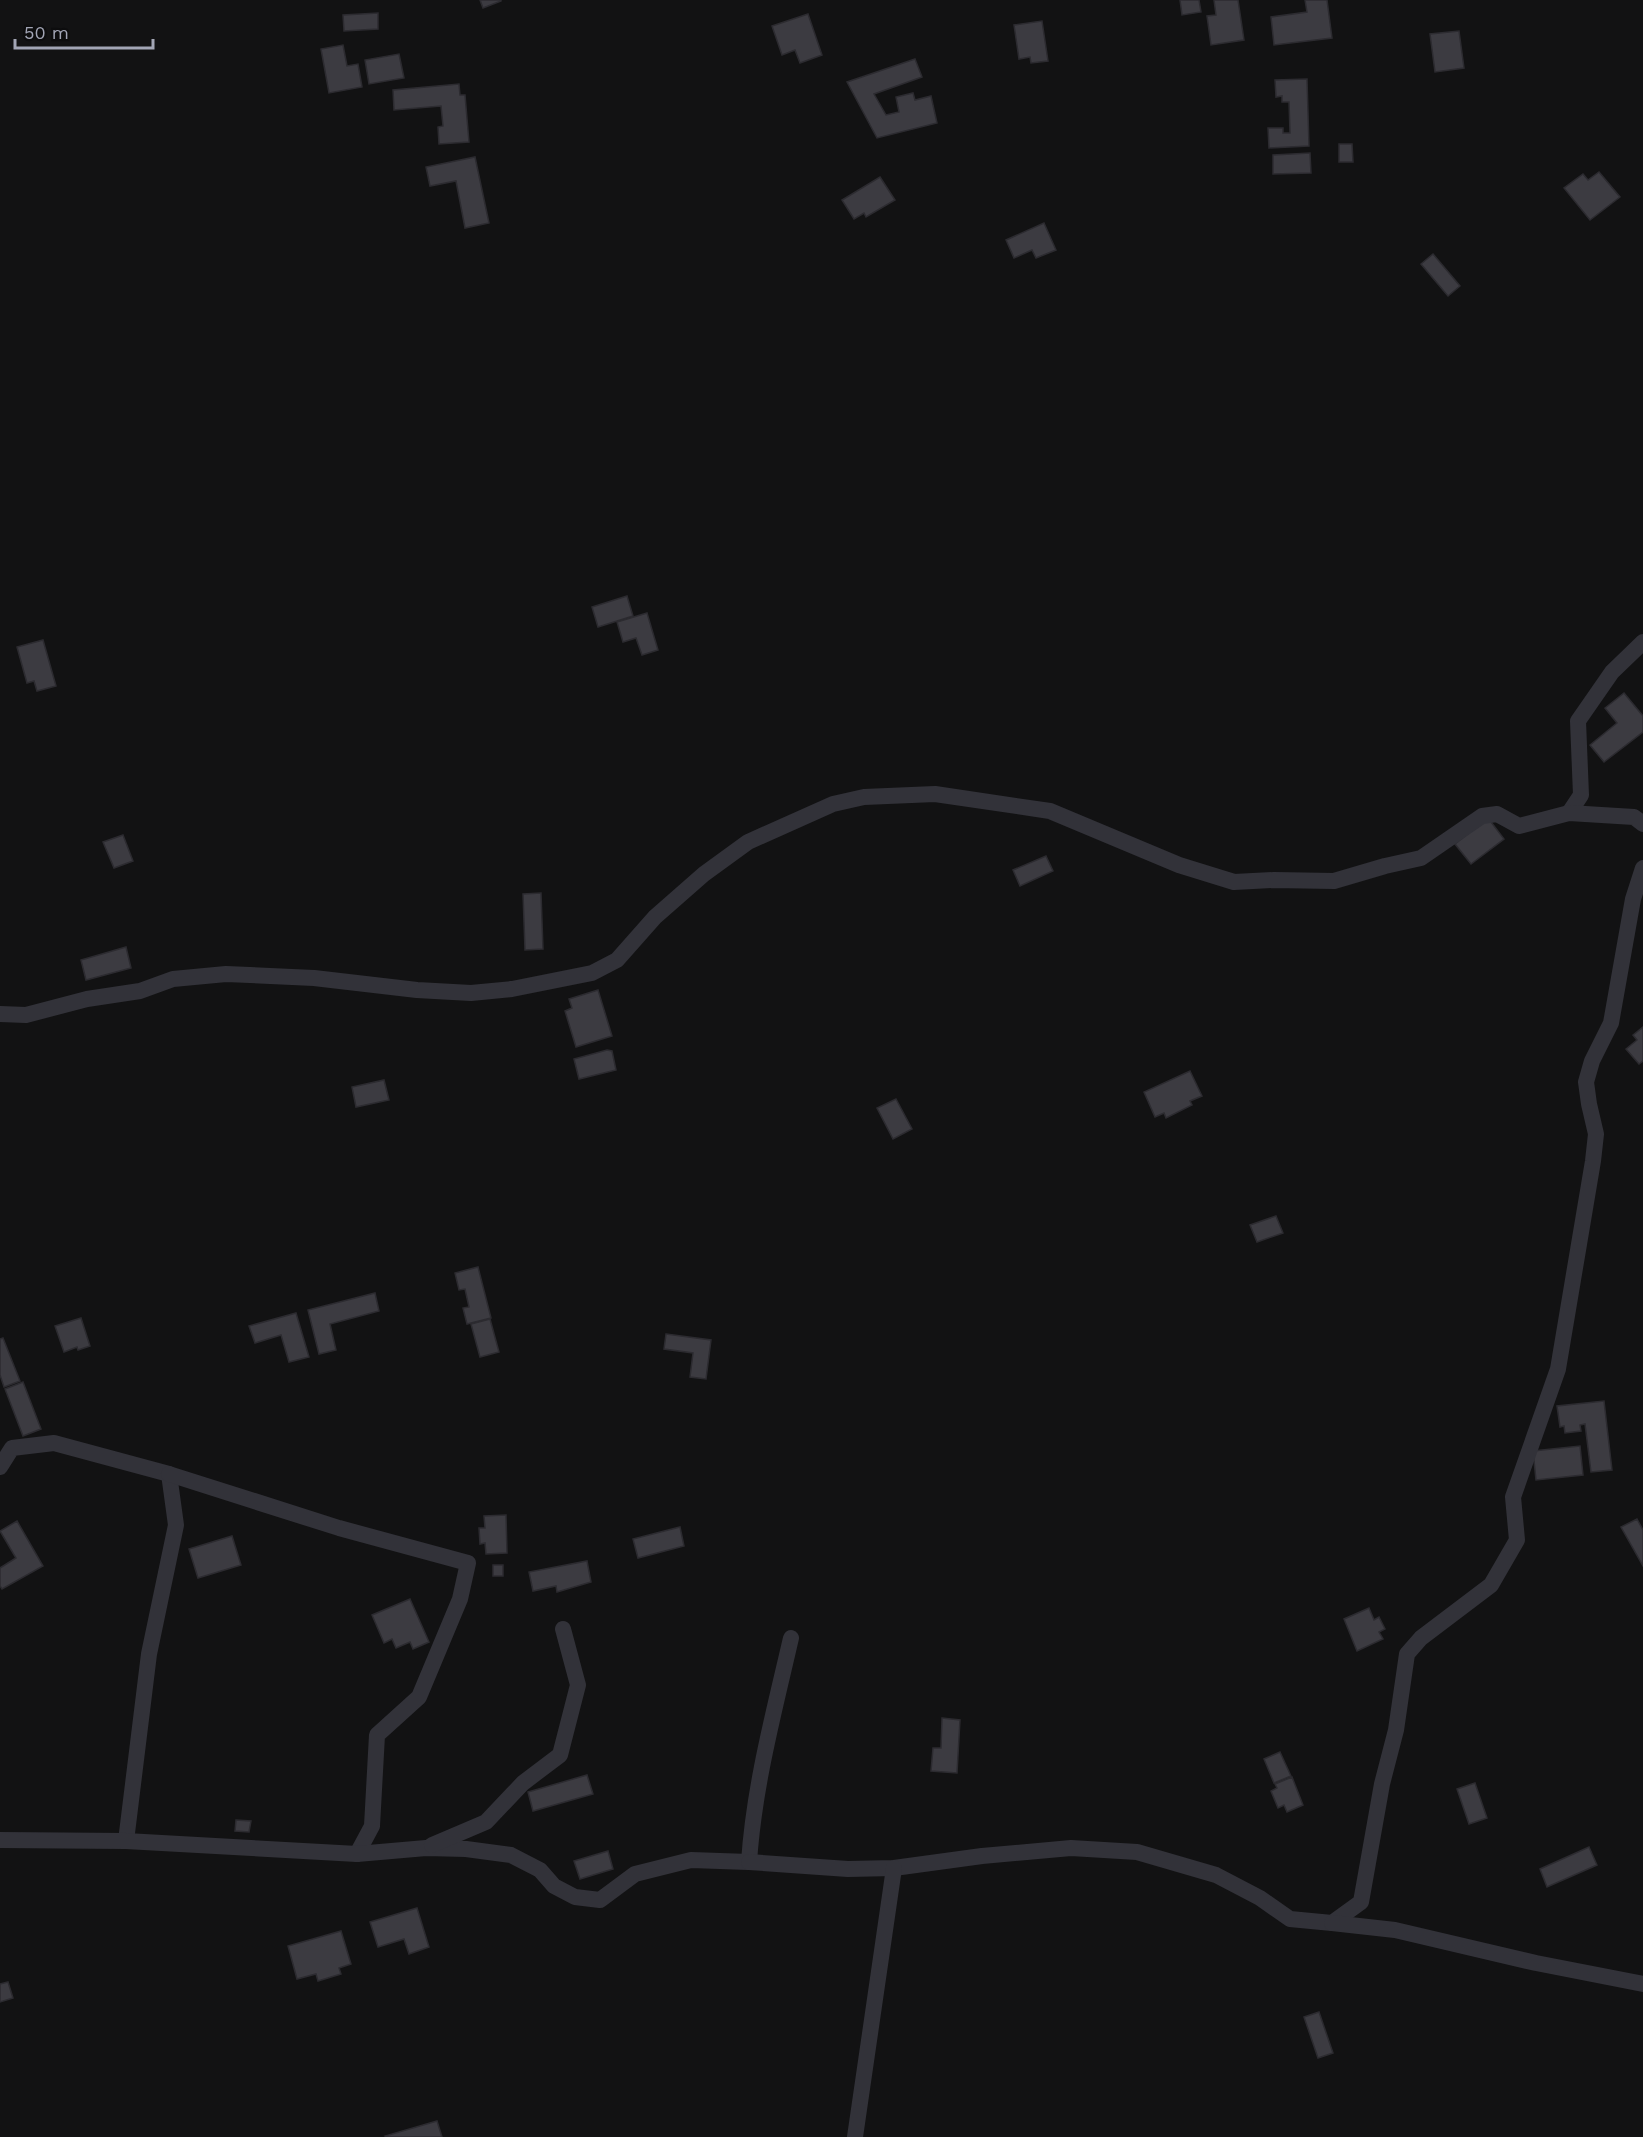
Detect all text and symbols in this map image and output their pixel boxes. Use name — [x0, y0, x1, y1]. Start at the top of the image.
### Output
scale bar — [15, 12, 153, 50]
text: 50 m — [24, 22, 69, 43]

